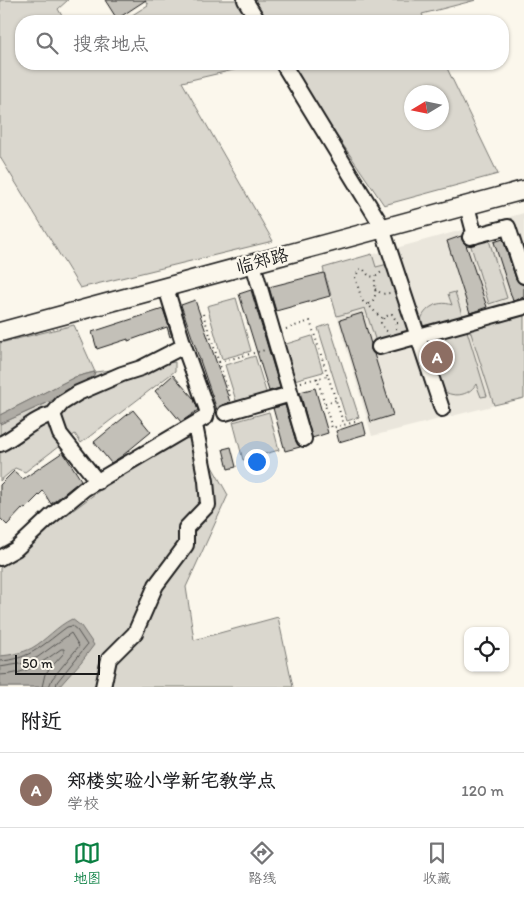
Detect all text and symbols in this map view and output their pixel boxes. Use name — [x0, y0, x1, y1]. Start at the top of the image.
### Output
search box — [15, 15, 509, 70]
icon: search — [33, 29, 61, 57]
text: 搜索地点 — [73, 32, 149, 55]
north arrow — [404, 85, 449, 130]
street label: 临郑路 — [233, 243, 291, 279]
pin: A — [421, 338, 453, 376]
your location — [244, 449, 270, 475]
map controls — [464, 627, 509, 672]
button: locate — [464, 627, 509, 672]
scale bar — [15, 652, 100, 675]
text: 50 m — [22, 655, 53, 672]
text: 附近 — [20, 708, 62, 733]
text: 郑楼实验小学新宅教学点 — [67, 769, 276, 792]
text: A — [31, 781, 41, 800]
text: 120 m — [461, 781, 504, 800]
text: 学校 — [67, 794, 99, 813]
tab: 地图 — [73, 839, 101, 887]
tab: 路线 — [248, 839, 276, 887]
tab: 收藏 — [423, 839, 451, 887]

